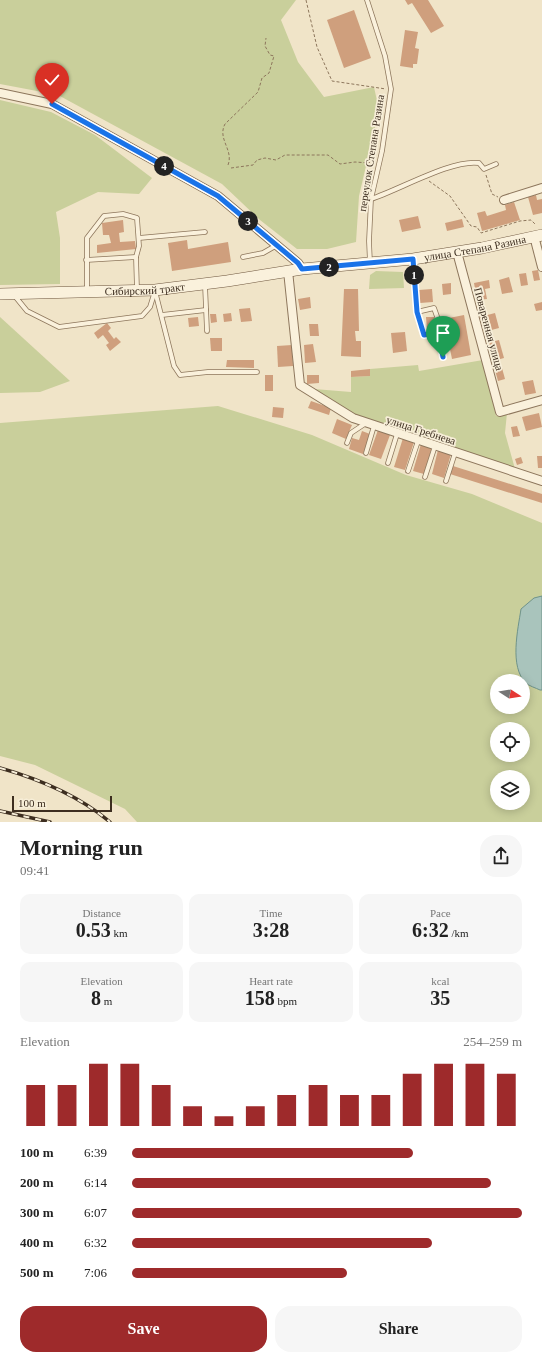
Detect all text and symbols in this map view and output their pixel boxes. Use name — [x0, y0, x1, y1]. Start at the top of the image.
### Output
pin — [35, 63, 69, 104]
icon: check — [41, 69, 63, 91]
street label: переулок Степана Разина — [356, 94, 386, 212]
pin: 4 — [154, 156, 174, 176]
text: 4 — [161, 160, 167, 172]
pin: 3 — [238, 211, 258, 231]
text: 3 — [245, 215, 251, 227]
street label: улица Степана Разина — [423, 233, 527, 263]
pin: 2 — [319, 257, 339, 277]
text: 2 — [326, 261, 332, 273]
pin: 1 — [404, 265, 424, 285]
text: 1 — [411, 269, 417, 281]
street label: Сибирский тракт — [105, 280, 186, 297]
street label: Поваренная улица — [472, 286, 506, 372]
pin — [426, 316, 460, 357]
icon: arrive — [432, 322, 454, 344]
street label: улица Гребнева — [385, 413, 457, 447]
north arrow — [490, 674, 530, 714]
map controls — [490, 674, 530, 810]
button: locate — [490, 722, 530, 762]
button: layers — [490, 770, 530, 810]
scale bar — [12, 794, 112, 813]
text: 100 m — [18, 797, 46, 809]
text: Morning run — [20, 835, 143, 860]
button: share — [480, 835, 522, 877]
text: 09:41 — [20, 863, 50, 878]
text: Distance — [82, 907, 121, 919]
text: Time — [260, 907, 282, 919]
text: Pace — [430, 907, 451, 919]
text: 0.53 — [76, 919, 111, 941]
text: 3:28 — [253, 919, 289, 941]
text: 6:32 — [412, 919, 449, 941]
text: km — [111, 927, 128, 939]
text: /km — [449, 927, 469, 939]
text: Elevation — [81, 975, 123, 987]
text: Heart rate — [249, 975, 293, 987]
text: kcal — [431, 975, 449, 987]
text: 8 — [91, 987, 101, 1009]
text: 158 — [245, 987, 275, 1009]
text: 35 — [430, 987, 450, 1009]
text: m — [101, 995, 112, 1007]
text: bpm — [275, 995, 297, 1007]
text: Elevation — [20, 1034, 70, 1049]
text: 254–259 m — [463, 1034, 522, 1049]
text: 100 m — [20, 1145, 54, 1160]
text: 6:39 — [84, 1145, 107, 1160]
text: 200 m — [20, 1175, 54, 1190]
text: 6:14 — [84, 1175, 107, 1190]
text: 300 m — [20, 1205, 54, 1220]
text: 6:07 — [84, 1205, 107, 1220]
text: 400 m — [20, 1235, 54, 1250]
text: 6:32 — [84, 1235, 107, 1250]
text: 500 m — [20, 1265, 54, 1280]
text: 7:06 — [84, 1265, 107, 1280]
button: Save — [20, 1306, 267, 1352]
button: Share — [275, 1306, 522, 1352]

